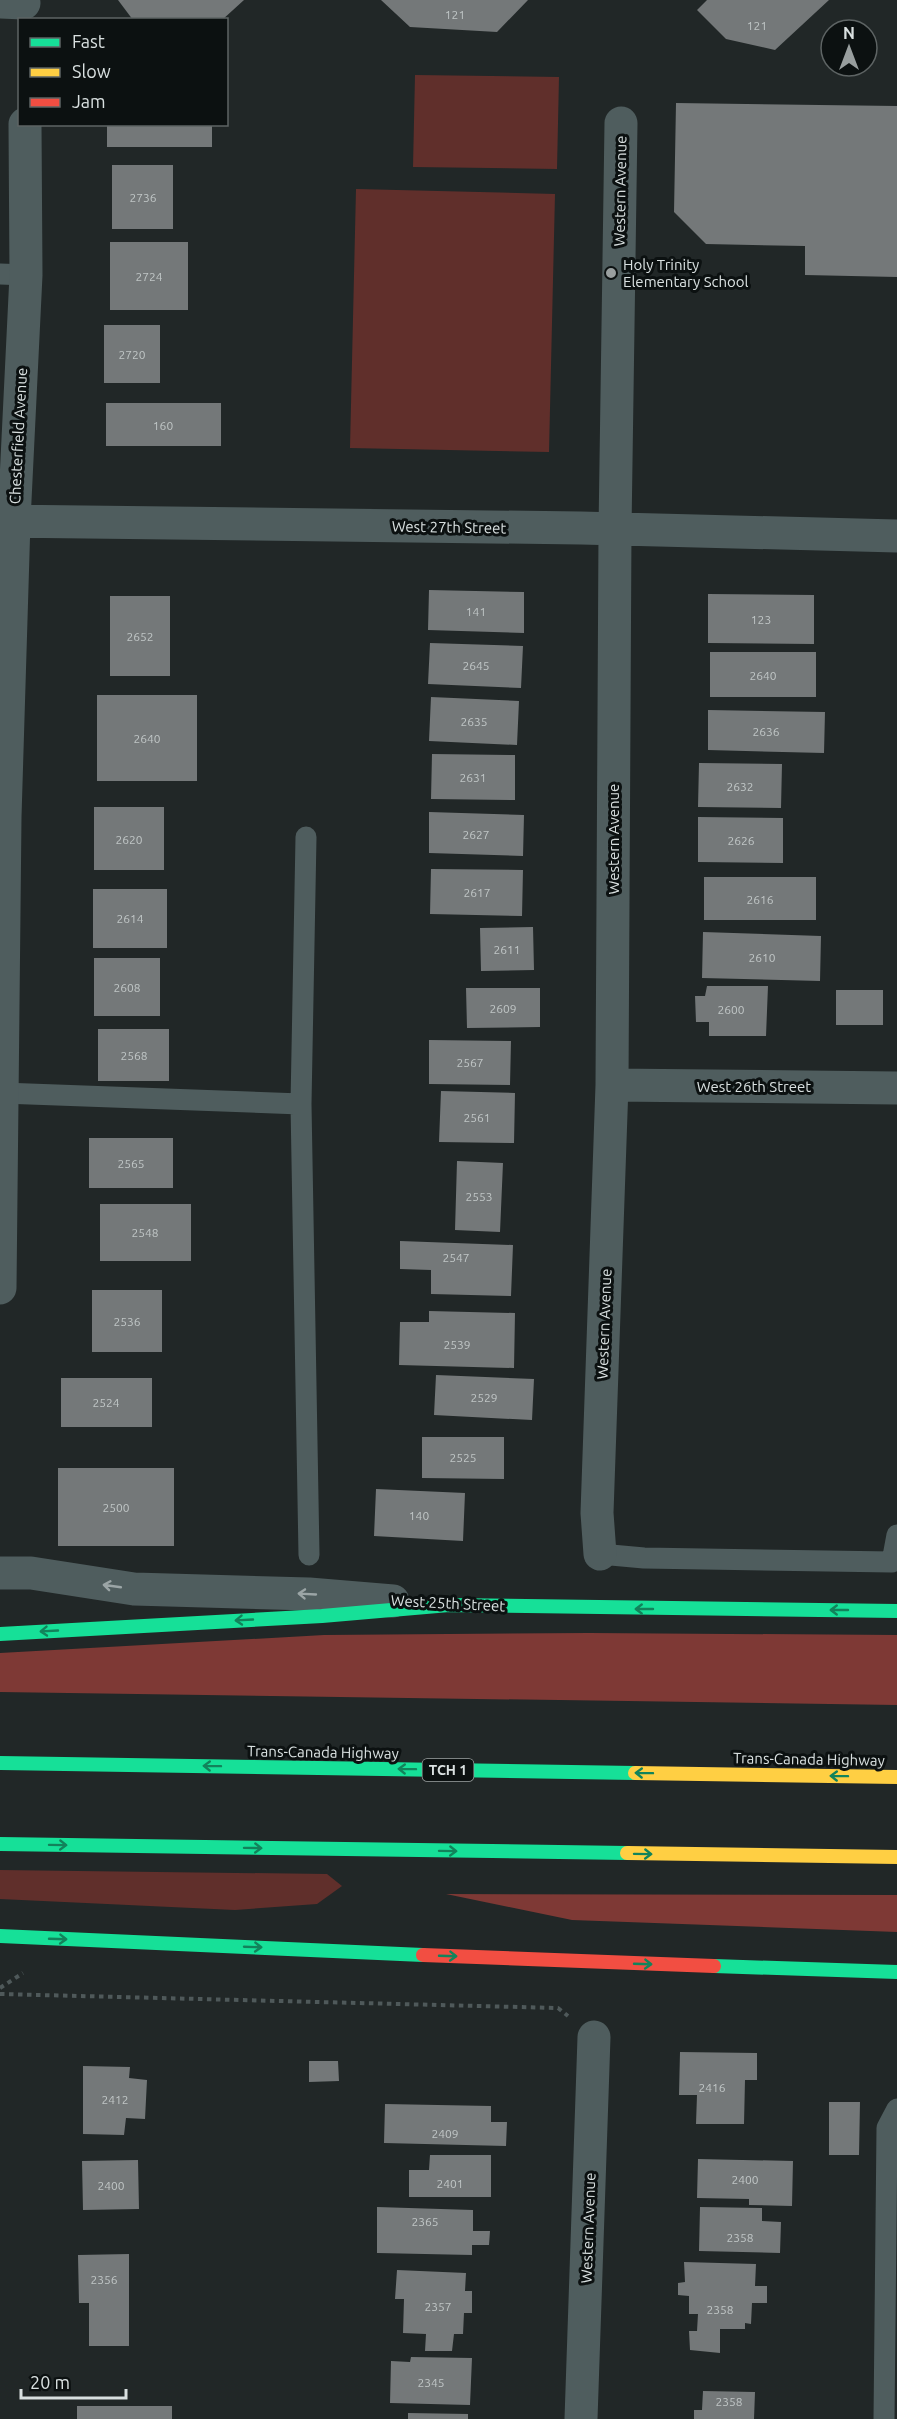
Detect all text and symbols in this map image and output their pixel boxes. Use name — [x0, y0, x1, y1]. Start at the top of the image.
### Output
house number: 121 — [445, 8, 465, 21]
legend — [18, 18, 228, 126]
north arrow — [819, 18, 879, 78]
house number: 121 — [747, 19, 767, 32]
text: N — [843, 24, 855, 42]
text: Fast — [72, 31, 105, 51]
text: Slow — [72, 61, 111, 81]
text: Jam — [72, 91, 106, 111]
street label: Western Avenue — [611, 135, 629, 247]
house number: 2736 — [129, 191, 157, 204]
place label: Holy Trinity Elementary School — [623, 256, 749, 290]
marker: Holy Trinity Elementary School — [604, 266, 618, 280]
house number: 2724 — [135, 270, 163, 283]
house number: 2720 — [118, 348, 146, 361]
street label: Chesterfield Avenue — [6, 367, 30, 505]
house number: 160 — [153, 419, 173, 432]
street label: West 27th Street — [392, 518, 506, 536]
house number: 141 — [466, 605, 486, 618]
house number: 123 — [751, 613, 771, 626]
house number: 2652 — [126, 630, 154, 643]
house number: 2645 — [462, 659, 490, 672]
house number: 2640 — [749, 669, 777, 682]
house number: 2635 — [460, 715, 488, 728]
house number: 2636 — [752, 725, 780, 738]
house number: 2640 — [133, 732, 161, 745]
house number: 2631 — [459, 771, 487, 784]
house number: 2632 — [726, 780, 754, 793]
street label: Western Avenue — [605, 784, 622, 894]
house number: 2627 — [462, 828, 490, 841]
house number: 2620 — [115, 833, 143, 846]
house number: 2626 — [727, 834, 755, 847]
house number: 2617 — [463, 886, 491, 899]
house number: 2616 — [746, 893, 774, 906]
house number: 2614 — [116, 912, 144, 925]
house number: 2611 — [493, 943, 521, 956]
house number: 2610 — [748, 951, 776, 964]
house number: 2608 — [113, 981, 141, 994]
house number: 2609 — [489, 1002, 517, 1015]
house number: 2600 — [717, 1003, 745, 1016]
house number: 2568 — [120, 1049, 148, 1062]
house number: 2567 — [456, 1056, 484, 1069]
street label: West 26th Street — [697, 1078, 811, 1095]
house number: 2561 — [463, 1111, 491, 1124]
house number: 2565 — [117, 1157, 145, 1170]
house number: 2553 — [465, 1190, 493, 1203]
house number: 2548 — [131, 1226, 159, 1239]
house number: 2547 — [442, 1251, 470, 1264]
street label: Western Avenue — [594, 1268, 614, 1380]
house number: 2536 — [113, 1315, 141, 1328]
house number: 2539 — [443, 1338, 471, 1351]
house number: 2529 — [470, 1391, 498, 1404]
house number: 2524 — [92, 1396, 120, 1409]
house number: 2525 — [449, 1451, 477, 1464]
house number: 2500 — [102, 1501, 130, 1514]
house number: 140 — [409, 1509, 429, 1522]
one-way arrow — [102, 1580, 122, 1591]
one-way arrow — [297, 1588, 317, 1599]
street label: West 25th Street — [390, 1592, 506, 1614]
one-way arrow — [634, 1603, 654, 1615]
one-way arrow — [829, 1604, 849, 1616]
one-way arrow — [234, 1615, 254, 1626]
one-way arrow — [39, 1626, 59, 1637]
street label: Trans-Canada Highway — [247, 1742, 399, 1762]
street label: Trans-Canada Highway — [733, 1749, 885, 1769]
road number: TCH 1 — [422, 1759, 474, 1781]
one-way arrow — [202, 1760, 222, 1772]
one-way arrow — [397, 1764, 417, 1775]
one-way arrow — [634, 1768, 654, 1779]
one-way arrow — [829, 1771, 849, 1782]
one-way arrow — [48, 1839, 68, 1851]
one-way arrow — [243, 1842, 263, 1853]
one-way arrow — [438, 1845, 458, 1856]
one-way arrow — [633, 1848, 653, 1859]
one-way arrow — [48, 1933, 68, 1944]
one-way arrow — [243, 1942, 263, 1953]
one-way arrow — [438, 1950, 458, 1961]
one-way arrow — [632, 1958, 652, 1970]
house number: 2416 — [698, 2081, 726, 2094]
house number: 2412 — [101, 2093, 129, 2106]
house number: 2409 — [431, 2127, 459, 2140]
street label: Western Avenue — [578, 2172, 598, 2284]
house number: 2400 — [731, 2173, 759, 2186]
house number: 2401 — [436, 2177, 464, 2190]
house number: 2400 — [97, 2179, 125, 2192]
house number: 2365 — [411, 2215, 439, 2228]
house number: 2358 — [726, 2231, 754, 2244]
house number: 2356 — [90, 2273, 118, 2286]
house number: 2357 — [424, 2300, 452, 2313]
house number: 2358 — [706, 2303, 734, 2316]
scale bar — [21, 2362, 126, 2400]
text: 20 m — [30, 2372, 70, 2392]
house number: 2345 — [417, 2376, 445, 2389]
house number: 2358 — [715, 2395, 743, 2408]

